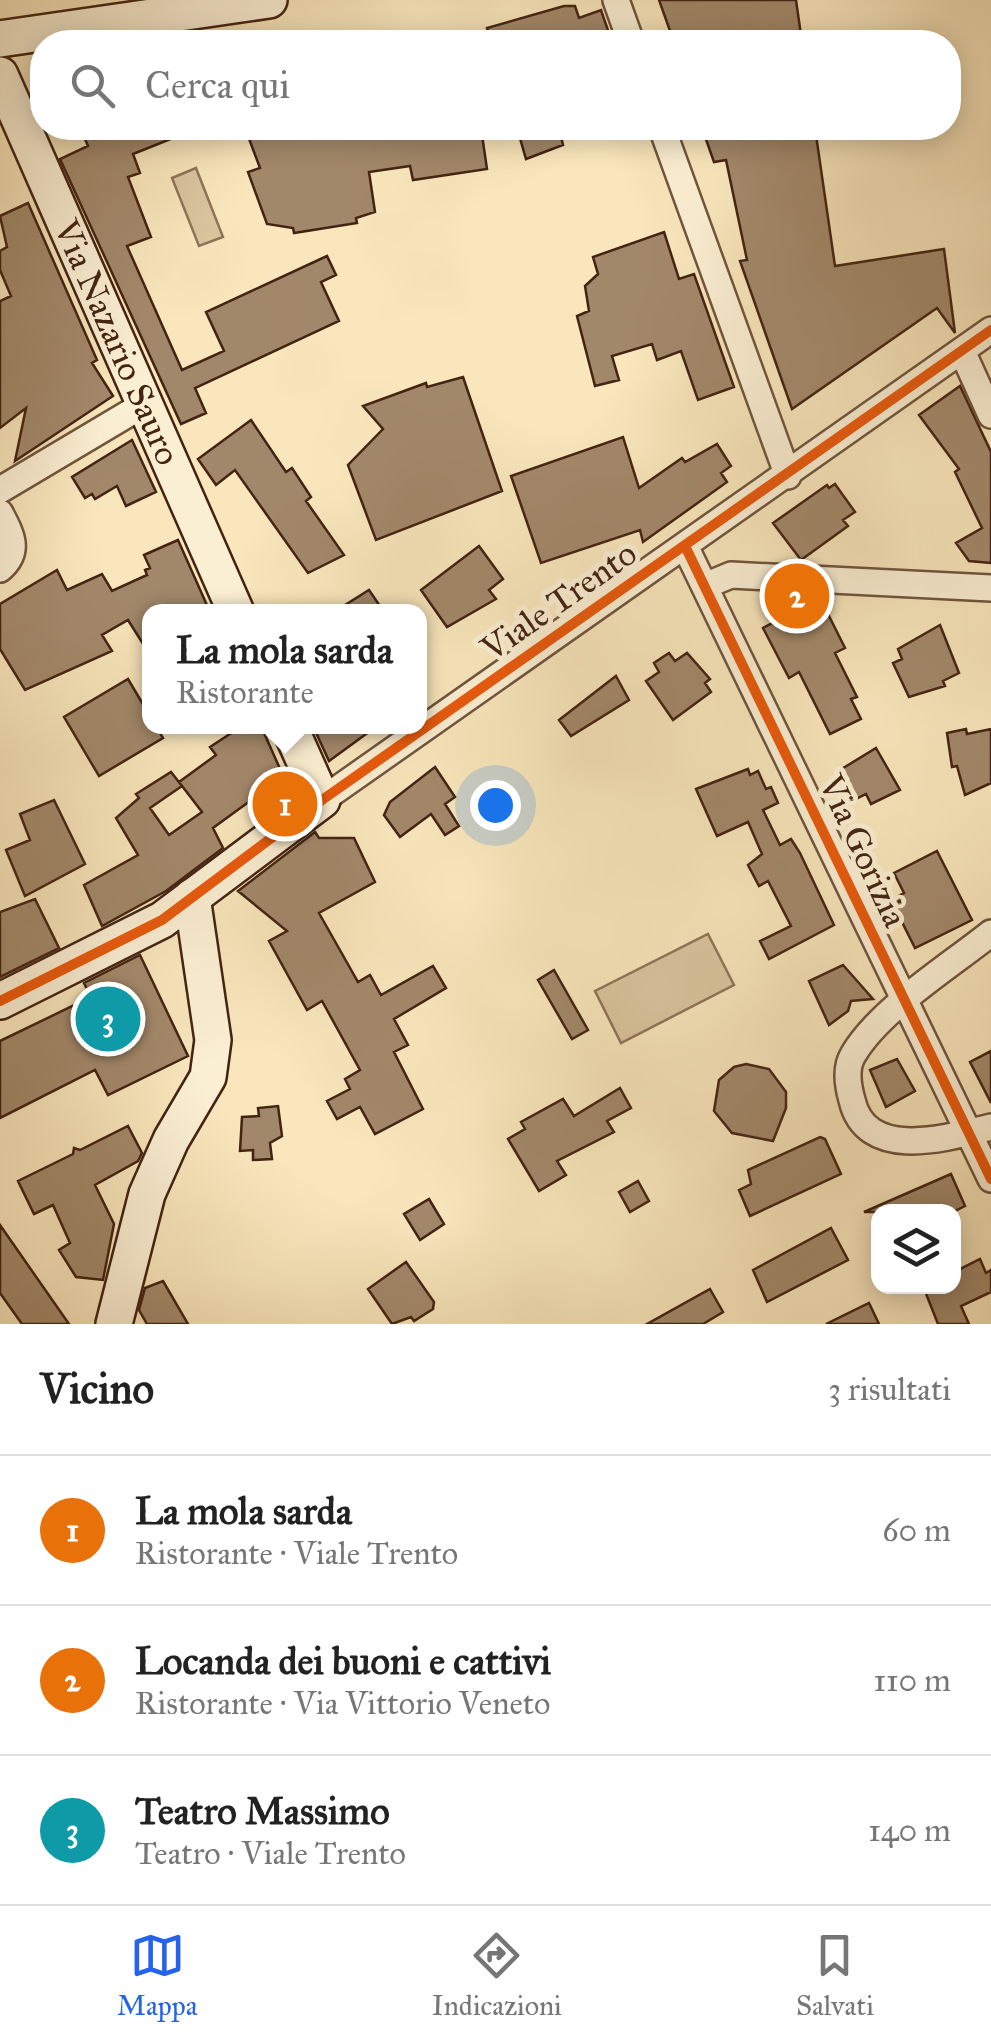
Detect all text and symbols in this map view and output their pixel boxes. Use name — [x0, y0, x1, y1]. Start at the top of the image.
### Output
search box — [30, 30, 961, 140]
icon: search — [65, 58, 120, 113]
text: Cerca qui — [145, 62, 290, 108]
street label: Via Nazario Sauro — [44, 212, 190, 472]
street label: Viale Trento — [472, 532, 645, 671]
pin: 2 — [764, 558, 830, 634]
popup — [142, 604, 427, 734]
text: La mola sarda — [176, 627, 393, 673]
text: Ristorante — [176, 673, 314, 712]
pin: 1 — [252, 766, 318, 842]
street label: Via Gorizia — [809, 767, 917, 934]
your location — [470, 780, 521, 831]
pin: 3 — [76, 982, 140, 1056]
map controls — [871, 1204, 961, 1294]
button: layers — [871, 1204, 961, 1294]
text: Vicino — [40, 1363, 154, 1415]
text: 3 risultati — [828, 1370, 951, 1409]
text: La mola sarda — [135, 1488, 352, 1534]
text: 1 — [66, 1511, 79, 1550]
text: 60 m — [882, 1511, 951, 1550]
text: Ristorante · Viale Trento — [135, 1534, 458, 1573]
text: Locanda dei buoni e cattivi — [135, 1638, 551, 1684]
text: 2 — [65, 1661, 80, 1700]
text: 110 m — [873, 1661, 951, 1700]
text: Ristorante · Via Vittorio Veneto — [135, 1684, 550, 1723]
text: Teatro Massimo — [135, 1788, 390, 1834]
text: 3 — [66, 1811, 79, 1850]
text: 140 m — [868, 1811, 951, 1850]
text: Teatro · Viale Trento — [135, 1834, 406, 1873]
tab: Mappa — [117, 1928, 198, 2023]
tab: Indicazioni — [432, 1928, 562, 2023]
tab: Salvati — [796, 1928, 874, 2023]

